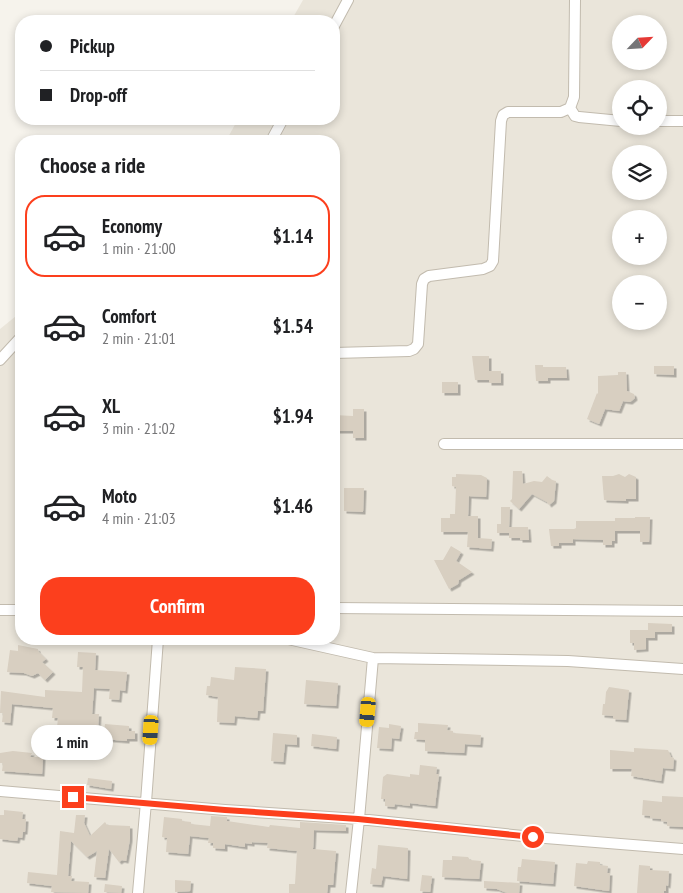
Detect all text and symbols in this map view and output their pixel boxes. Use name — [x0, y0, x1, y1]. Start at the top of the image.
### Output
north arrow — [612, 15, 668, 70]
map controls — [612, 15, 667, 330]
text: Pickup — [70, 34, 115, 58]
button: locate — [612, 80, 667, 135]
text: Drop-off — [70, 83, 127, 107]
button: layers — [612, 145, 667, 200]
text: Choose a ride — [40, 151, 145, 179]
button: + — [612, 210, 667, 265]
icon: car — [42, 214, 87, 259]
text: Economy — [102, 214, 162, 238]
text: $1.14 — [273, 224, 313, 248]
text: 1 min · 21:00 — [102, 238, 176, 258]
button: − — [612, 275, 667, 330]
icon: car — [42, 304, 87, 349]
text: Comfort — [102, 304, 156, 328]
text: $1.54 — [273, 314, 313, 338]
text: 2 min · 21:01 — [102, 328, 176, 348]
icon: car — [42, 394, 87, 439]
text: XL — [102, 394, 120, 418]
text: $1.94 — [273, 404, 313, 428]
text: 3 min · 21:02 — [102, 418, 176, 438]
icon: car — [42, 484, 87, 529]
text: Moto — [102, 484, 137, 508]
text: $1.46 — [273, 494, 313, 518]
text: 4 min · 21:03 — [102, 508, 176, 528]
button: Confirm — [40, 577, 315, 635]
car — [359, 696, 376, 728]
car — [142, 715, 159, 745]
callout: 1 min — [32, 724, 114, 760]
text: 1 min — [56, 732, 88, 752]
route end — [62, 786, 84, 808]
route start — [522, 826, 544, 848]

